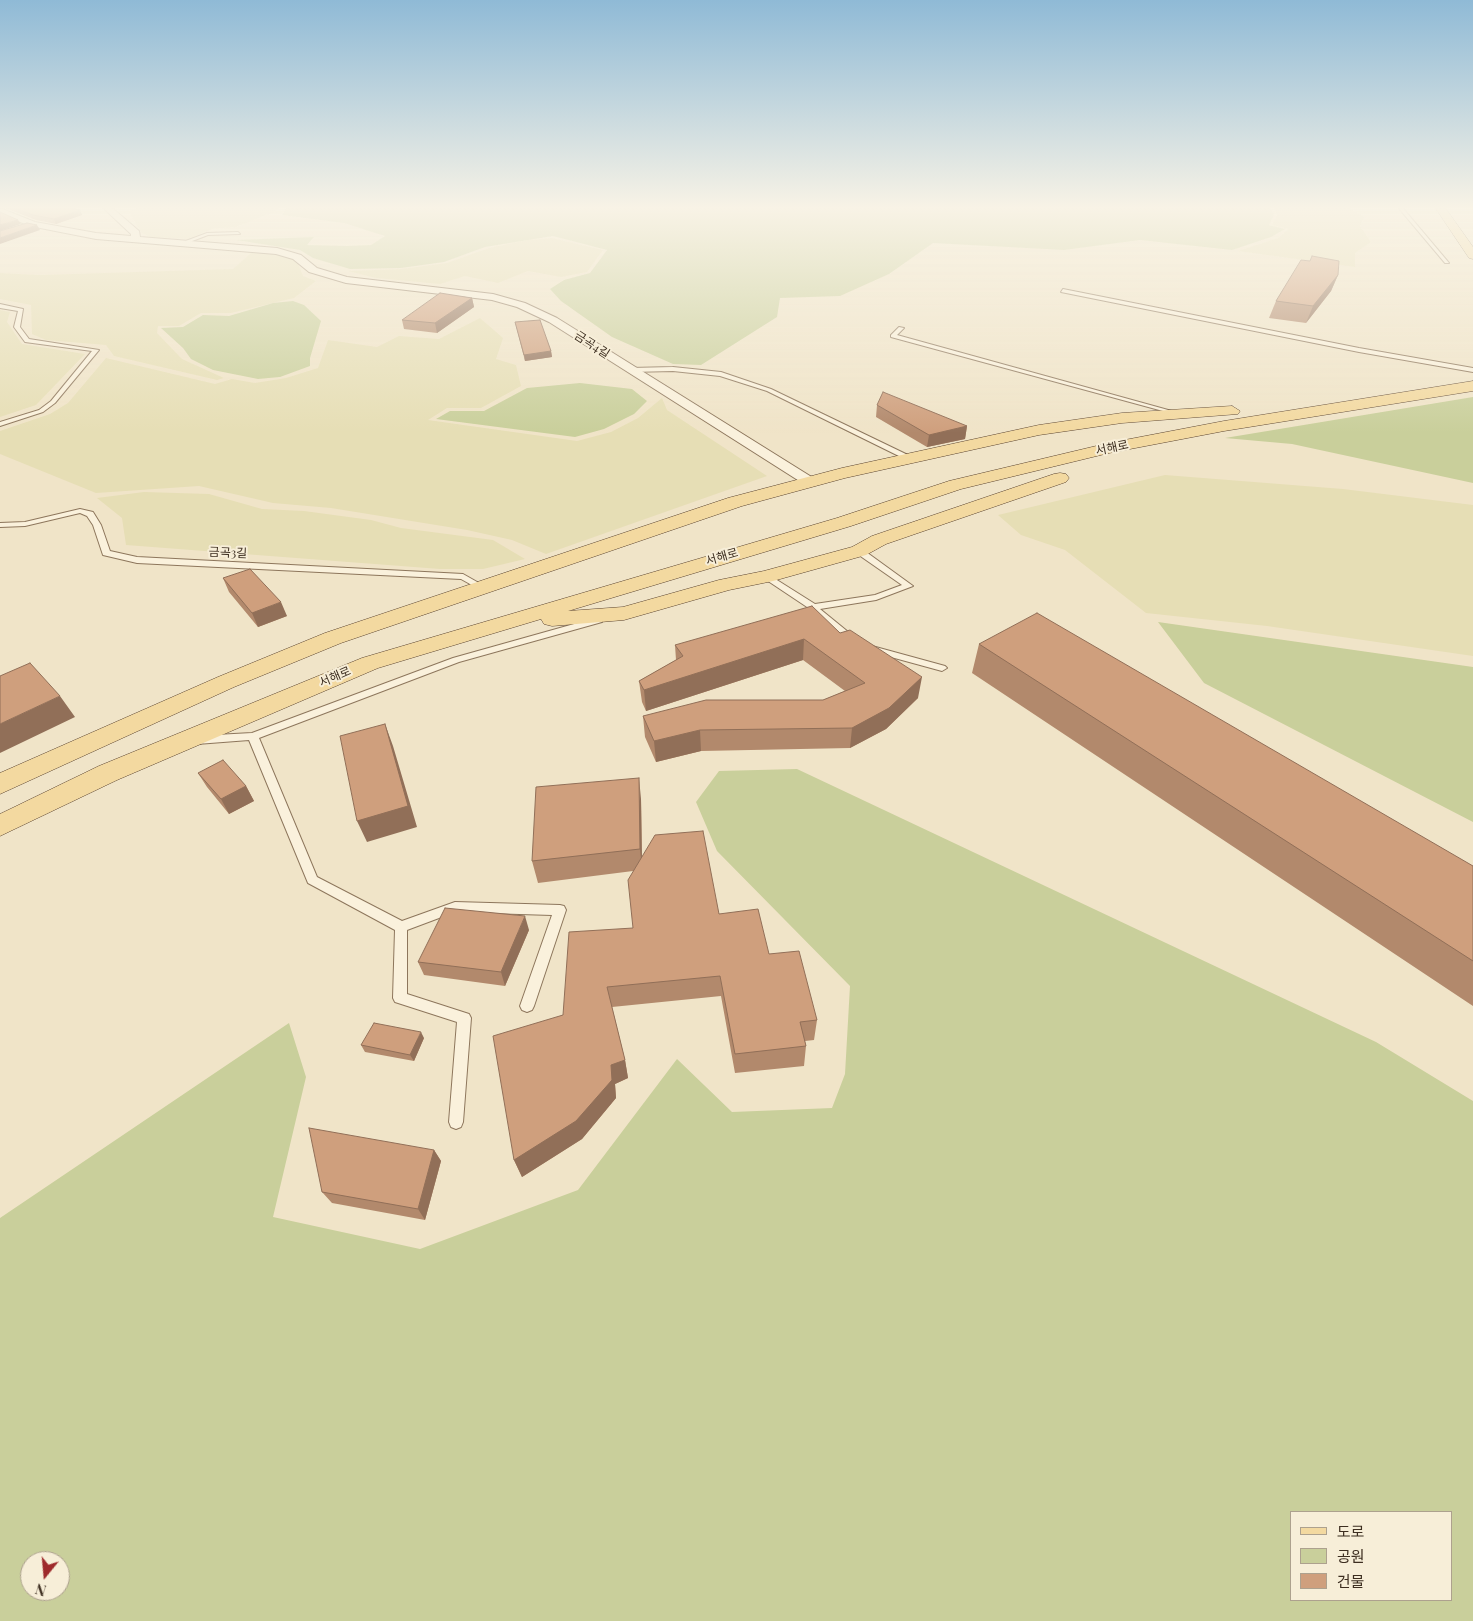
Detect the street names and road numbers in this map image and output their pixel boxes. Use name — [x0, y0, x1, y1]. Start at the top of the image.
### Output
street label: 금곡4길 — [572, 328, 612, 362]
street label: 서해로 — [1094, 438, 1130, 458]
street label: 금곡3길 — [208, 545, 248, 561]
street label: 서해로 — [704, 546, 740, 568]
street label: 서해로 — [317, 664, 353, 690]

